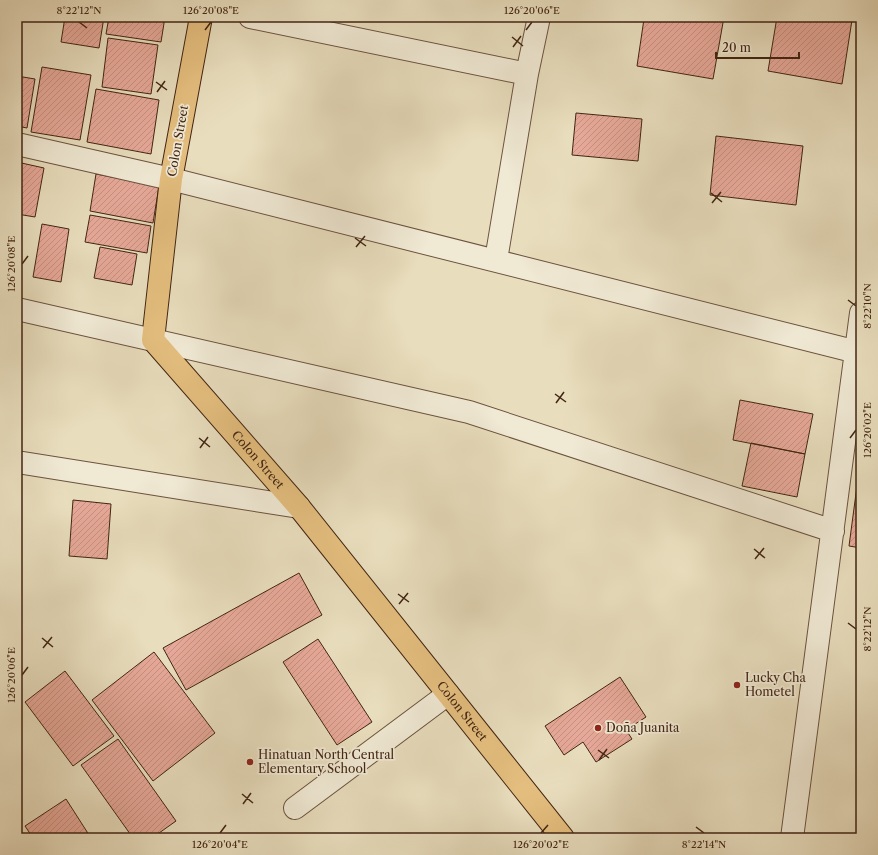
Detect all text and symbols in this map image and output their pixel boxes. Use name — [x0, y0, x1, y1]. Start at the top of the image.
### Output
text: 8°22'12"N — [57, 4, 101, 17]
text: 126°20'08"E — [183, 4, 239, 17]
text: 126°20'06"E — [504, 4, 560, 17]
scale bar — [716, 34, 799, 60]
text: 20 m — [722, 40, 751, 55]
street label: Colon Street — [164, 103, 191, 178]
text: 126°20'08"E — [5, 236, 18, 292]
text: 8°22'10"N — [861, 283, 874, 329]
text: 126°20'02"E — [861, 402, 874, 458]
street label: Colon Street — [229, 427, 288, 492]
text: 8°22'12"N — [861, 607, 874, 651]
text: 126°20'06"E — [5, 647, 18, 703]
place label: Lucky Cha Hometel — [745, 670, 807, 699]
street label: Colon Street — [434, 678, 491, 745]
marker: Lucky Cha Hometel — [732, 680, 742, 690]
place label: Doña Juanita — [606, 720, 680, 735]
marker: Doña Juanita — [593, 723, 603, 733]
place label: Hinatuan North Central Elementary School — [258, 747, 394, 776]
marker: Hinatuan North Central Elementary School — [245, 757, 255, 767]
text: 126°20'04"E — [192, 838, 248, 851]
text: 126°20'02"E — [513, 838, 569, 851]
text: 8°22'14"N — [682, 838, 726, 851]

